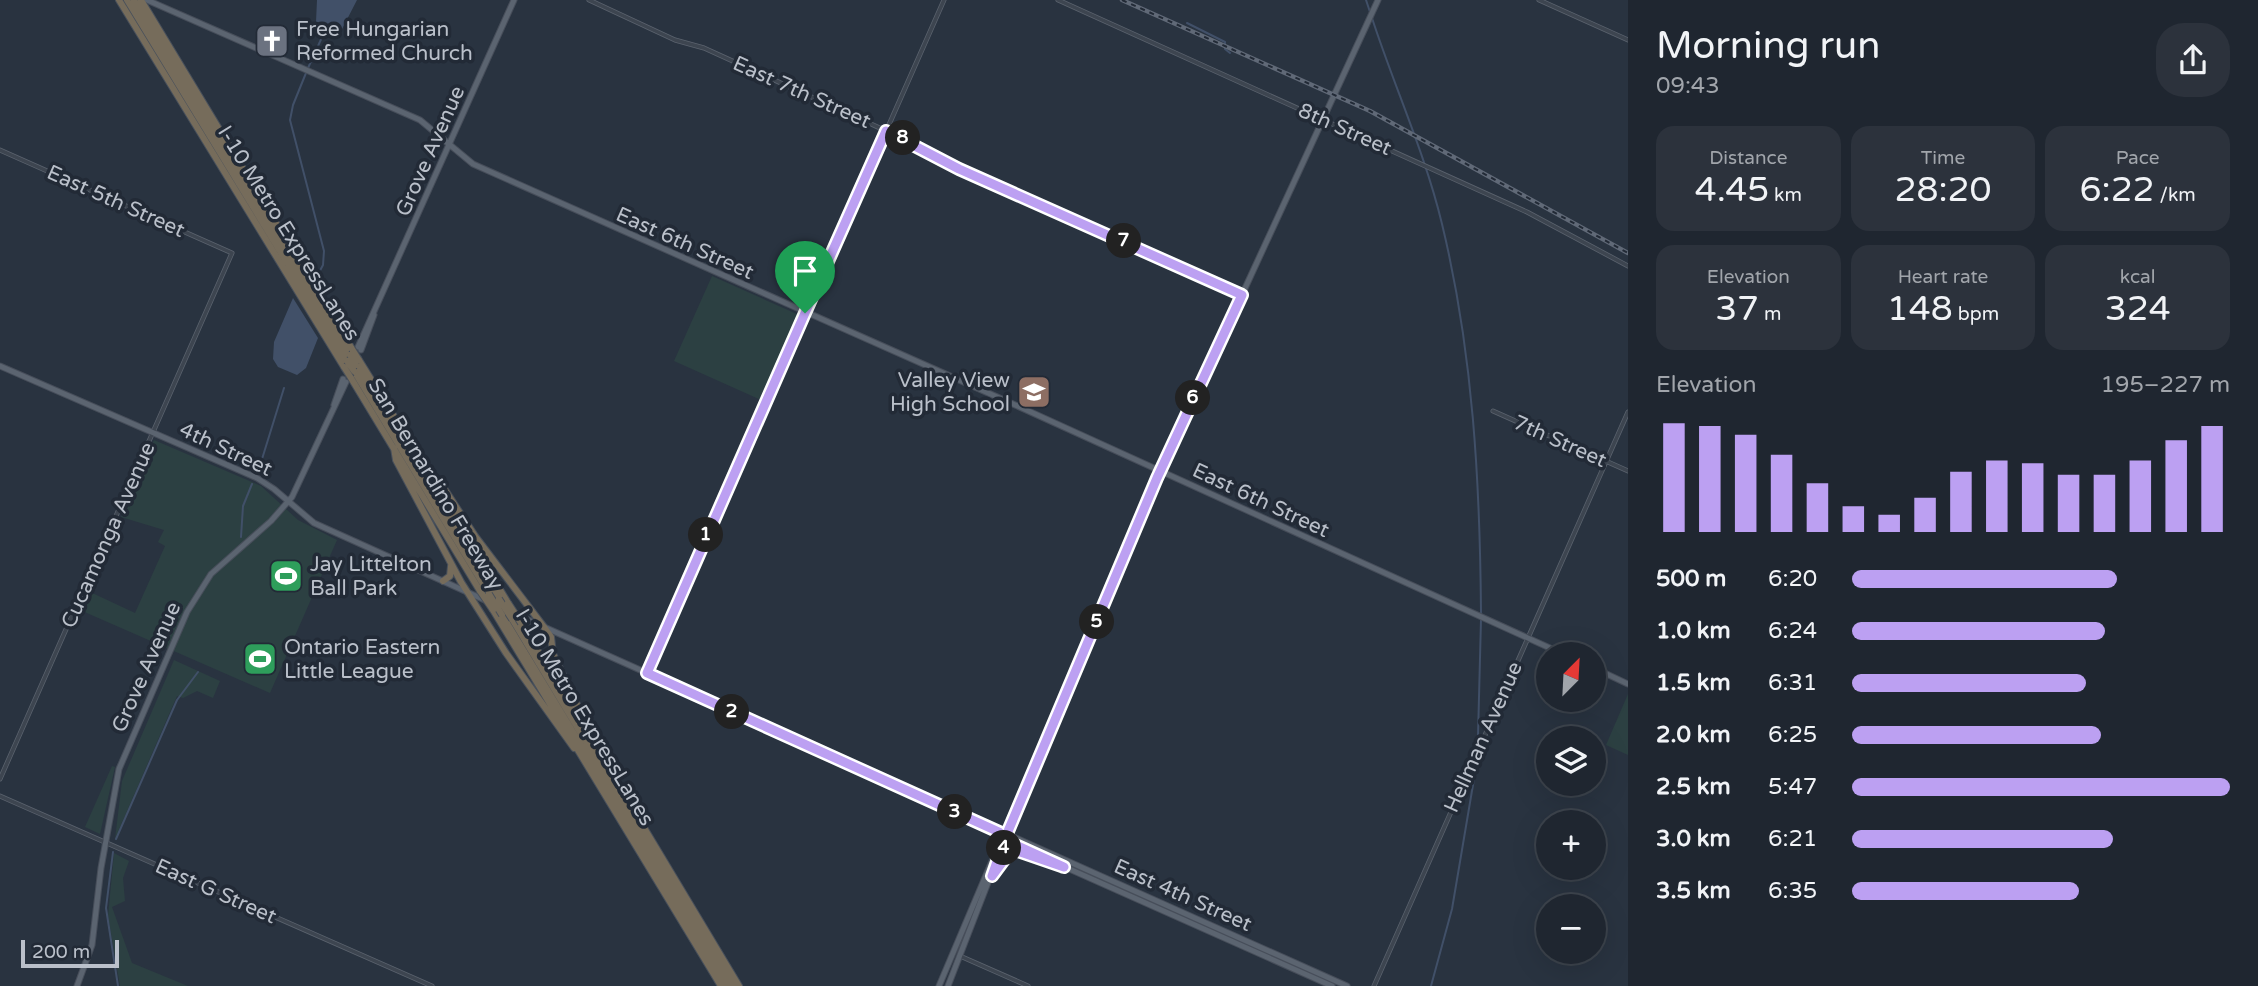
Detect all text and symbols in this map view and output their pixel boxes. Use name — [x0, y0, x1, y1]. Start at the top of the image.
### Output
place label: Free Hungarian Reformed Church — [296, 17, 473, 66]
church icon: Free Hungarian Reformed Church — [253, 22, 291, 60]
text: Morning run — [1656, 23, 1880, 69]
button: share — [2156, 23, 2230, 97]
street label: East 7th Street — [729, 51, 874, 134]
text: 09:43 — [1656, 72, 1720, 100]
street label: Grove Avenue — [391, 82, 470, 220]
street label: 8th Street — [1294, 98, 1395, 161]
pin: 8 — [886, 120, 920, 156]
street label: I-10 Metro ExpressLanes — [212, 121, 365, 345]
text: 8 — [897, 126, 908, 148]
text: Distance — [1709, 147, 1787, 169]
text: Time — [1921, 147, 1965, 169]
text: Pace — [2116, 147, 2160, 169]
street label: East 5th Street — [43, 160, 188, 243]
text: 4.45 — [1695, 169, 1769, 211]
text: 28:20 — [1894, 169, 1992, 211]
text: 6:22 — [2080, 169, 2155, 211]
text: km — [1769, 184, 1802, 206]
text: /km — [2155, 184, 2196, 206]
street label: East 6th Street — [612, 202, 757, 285]
pin: 7 — [1106, 224, 1142, 258]
text: 7 — [1118, 229, 1129, 251]
pin — [775, 241, 835, 313]
icon: arrive — [786, 252, 824, 290]
text: Elevation — [1707, 266, 1790, 288]
text: Heart rate — [1898, 266, 1988, 288]
text: kcal — [2120, 266, 2156, 288]
text: 37 — [1715, 288, 1759, 330]
text: 148 — [1887, 288, 1953, 330]
text: 324 — [2105, 288, 2171, 330]
text: m — [1759, 303, 1782, 325]
text: bpm — [1953, 303, 1999, 325]
place label: Valley View High School — [890, 368, 1010, 417]
text: Elevation — [1656, 371, 1757, 399]
text: 195–227 m — [2101, 371, 2230, 399]
school or university icon: Valley View High School — [1015, 373, 1053, 411]
street label: San Bernardino Freeway — [362, 374, 509, 594]
pin: 6 — [1176, 380, 1210, 416]
text: 6 — [1187, 386, 1198, 408]
street label: 7th Street — [1509, 410, 1610, 473]
street label: 4th Street — [175, 417, 276, 482]
street label: Cucamonga Avenue — [56, 438, 161, 632]
street label: East 6th Street — [1188, 458, 1333, 543]
pin: 1 — [688, 518, 724, 552]
text: 1 — [700, 523, 711, 545]
place label: Jay Littelton Ball Park — [310, 552, 432, 601]
sports icon: Jay Littelton Ball Park — [267, 557, 305, 595]
text: 500 m — [1656, 565, 1726, 593]
text: 6:20 — [1768, 565, 1817, 593]
street label: Grove Avenue — [107, 598, 186, 736]
street label: I-10 Metro ExpressLanes — [510, 604, 659, 830]
pin: 5 — [1080, 604, 1114, 640]
text: 5 — [1091, 610, 1102, 632]
text: 1.0 km — [1656, 617, 1731, 645]
text: 6:24 — [1768, 617, 1817, 645]
place label: Ontario Eastern Little League — [284, 635, 440, 684]
sports icon: Ontario Eastern Little League — [241, 640, 279, 678]
north arrow — [1536, 642, 1606, 712]
map controls — [1536, 642, 1606, 964]
street label: Hellman Avenue — [1439, 658, 1528, 816]
text: 1.5 km — [1656, 669, 1731, 697]
text: 6:31 — [1768, 669, 1817, 697]
pin: 2 — [714, 694, 750, 730]
text: 2 — [726, 700, 737, 722]
text: 2.0 km — [1656, 721, 1731, 749]
text: 6:25 — [1768, 721, 1817, 749]
button: layers — [1536, 726, 1606, 796]
text: 2.5 km — [1656, 773, 1731, 801]
text: 5:47 — [1768, 773, 1817, 801]
pin: 3 — [937, 794, 972, 830]
text: 3 — [949, 800, 960, 822]
button: + — [1536, 810, 1606, 880]
text: 3.0 km — [1656, 825, 1731, 853]
text: 6:21 — [1768, 825, 1817, 853]
pin: 4 — [986, 830, 1021, 866]
text: 4 — [998, 836, 1009, 858]
street label: East G Street — [151, 854, 280, 929]
street label: East 4th Street — [1110, 854, 1255, 937]
text: 3.5 km — [1656, 877, 1731, 905]
text: 6:35 — [1768, 877, 1817, 905]
button: − — [1536, 894, 1606, 964]
scale bar — [21, 937, 119, 969]
text: 200 m — [32, 941, 90, 963]

